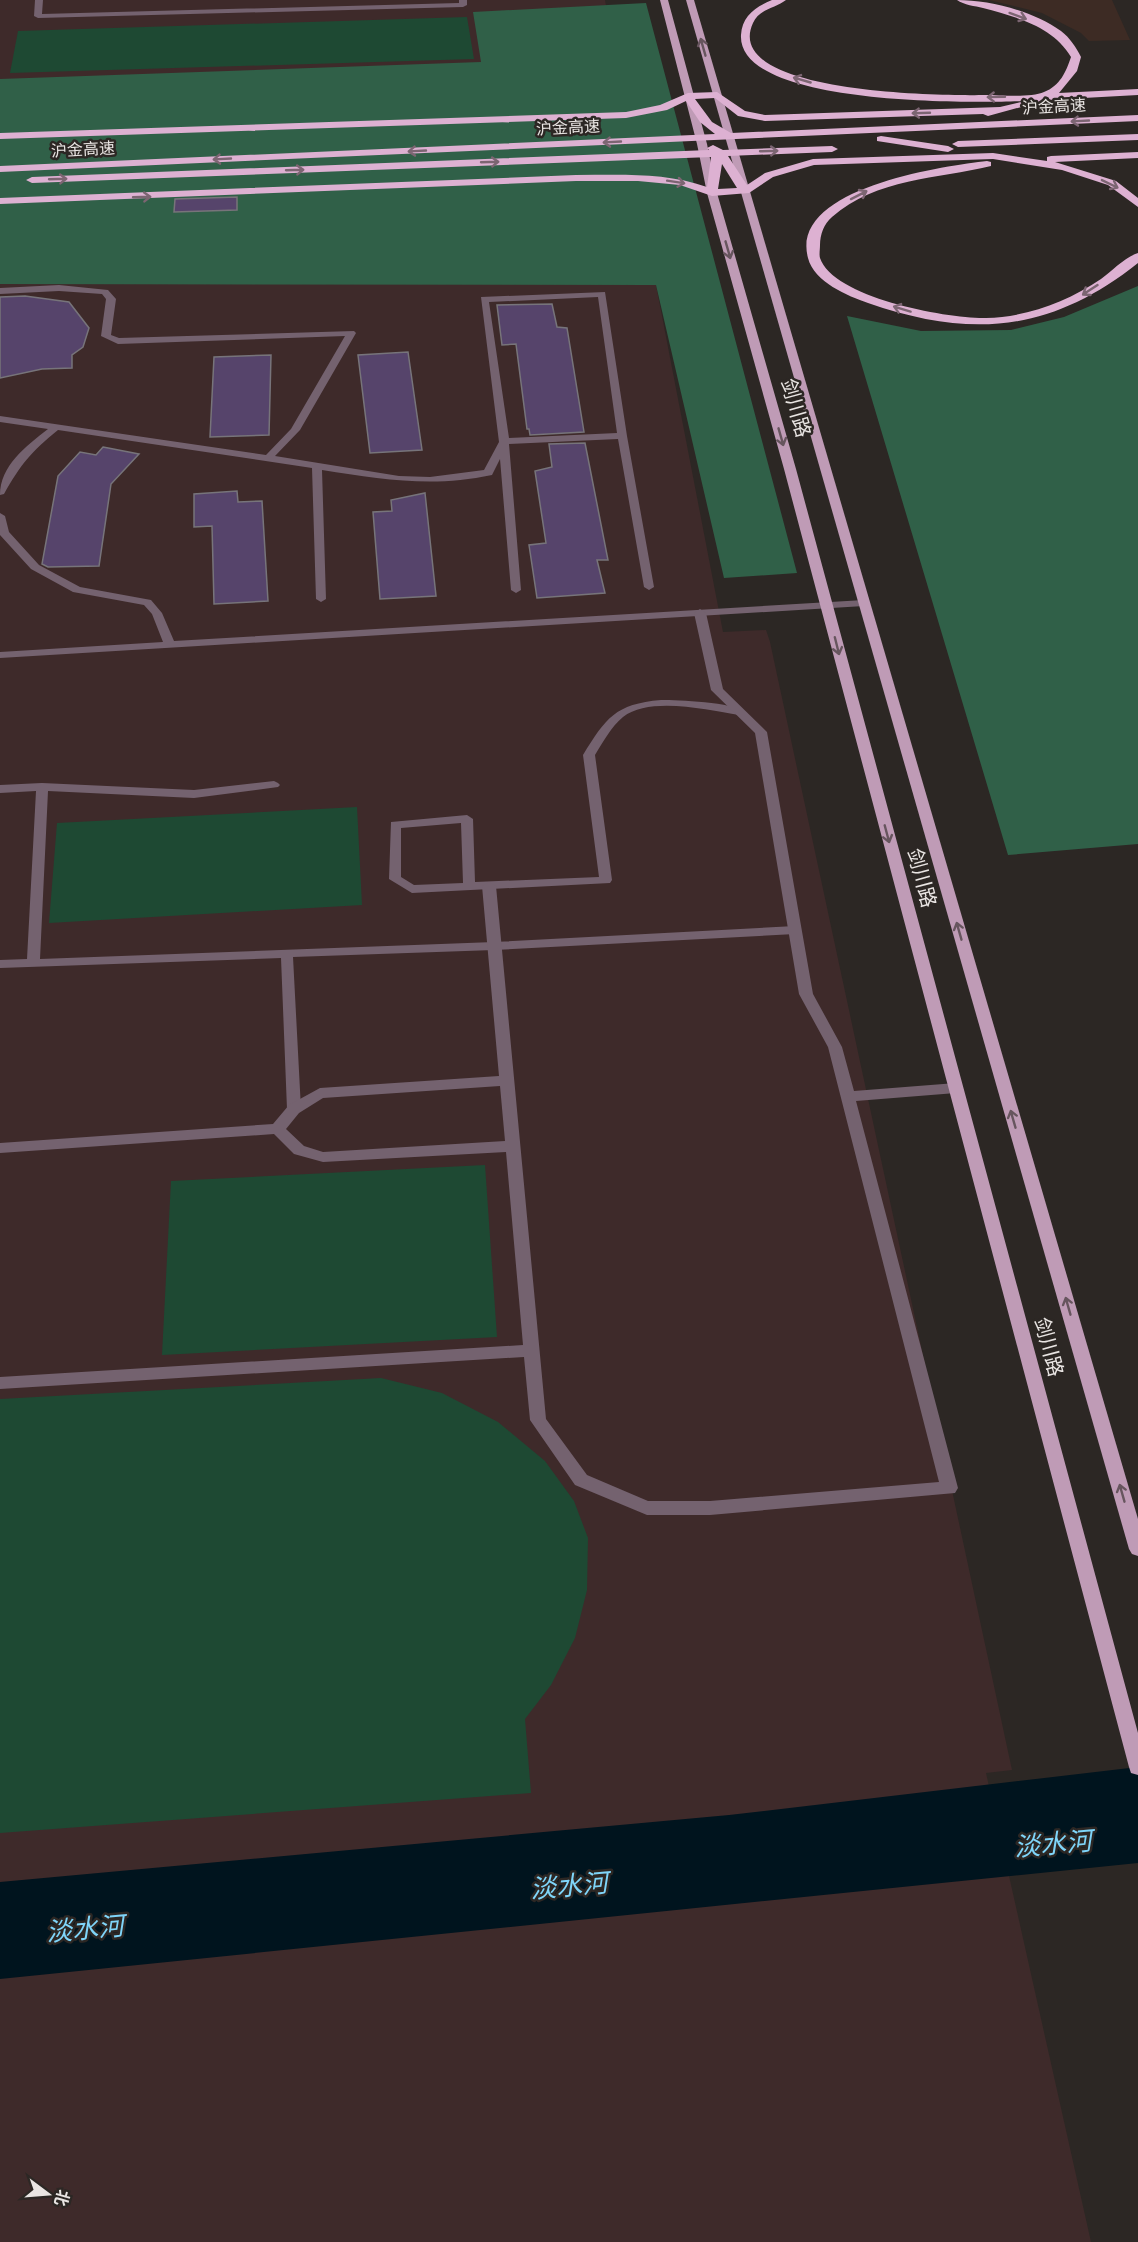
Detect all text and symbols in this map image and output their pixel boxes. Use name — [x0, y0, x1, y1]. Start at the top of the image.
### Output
one-way arrow — [1008, 12, 1027, 23]
one-way arrow — [697, 38, 708, 57]
one-way arrow — [793, 74, 812, 85]
one-way arrow — [986, 91, 1006, 103]
street label: 沪金高速 — [1022, 94, 1086, 118]
one-way arrow — [911, 107, 931, 119]
street label: 沪金高速 — [536, 115, 600, 139]
one-way arrow — [1070, 115, 1090, 126]
one-way arrow — [603, 136, 623, 147]
street label: 沪金高速 — [51, 137, 115, 161]
one-way arrow — [408, 145, 428, 156]
one-way arrow — [758, 146, 778, 157]
one-way arrow — [213, 154, 233, 165]
one-way arrow — [480, 157, 500, 168]
one-way arrow — [285, 164, 305, 175]
one-way arrow — [48, 174, 68, 185]
one-way arrow — [666, 177, 685, 188]
one-way arrow — [1100, 179, 1118, 191]
one-way arrow — [849, 189, 867, 200]
one-way arrow — [132, 191, 152, 202]
one-way arrow — [723, 240, 734, 259]
one-way arrow — [1082, 285, 1099, 297]
one-way arrow — [893, 303, 912, 314]
street label: 剑川路 — [776, 376, 817, 440]
one-way arrow — [776, 427, 787, 446]
one-way arrow — [832, 636, 844, 655]
one-way arrow — [881, 825, 893, 844]
street label: 剑川路 — [903, 846, 942, 910]
one-way arrow — [953, 922, 964, 941]
one-way arrow — [1007, 1109, 1018, 1128]
one-way arrow — [1061, 1297, 1073, 1316]
street label: 剑川路 — [1030, 1315, 1069, 1379]
one-way arrow — [1116, 1484, 1127, 1503]
water label: 淡水河 — [1013, 1823, 1098, 1863]
water label: 淡水河 — [529, 1865, 614, 1905]
water label: 淡水河 — [45, 1908, 130, 1948]
north arrow — [18, 2164, 78, 2224]
text: 北 — [51, 2188, 74, 2209]

